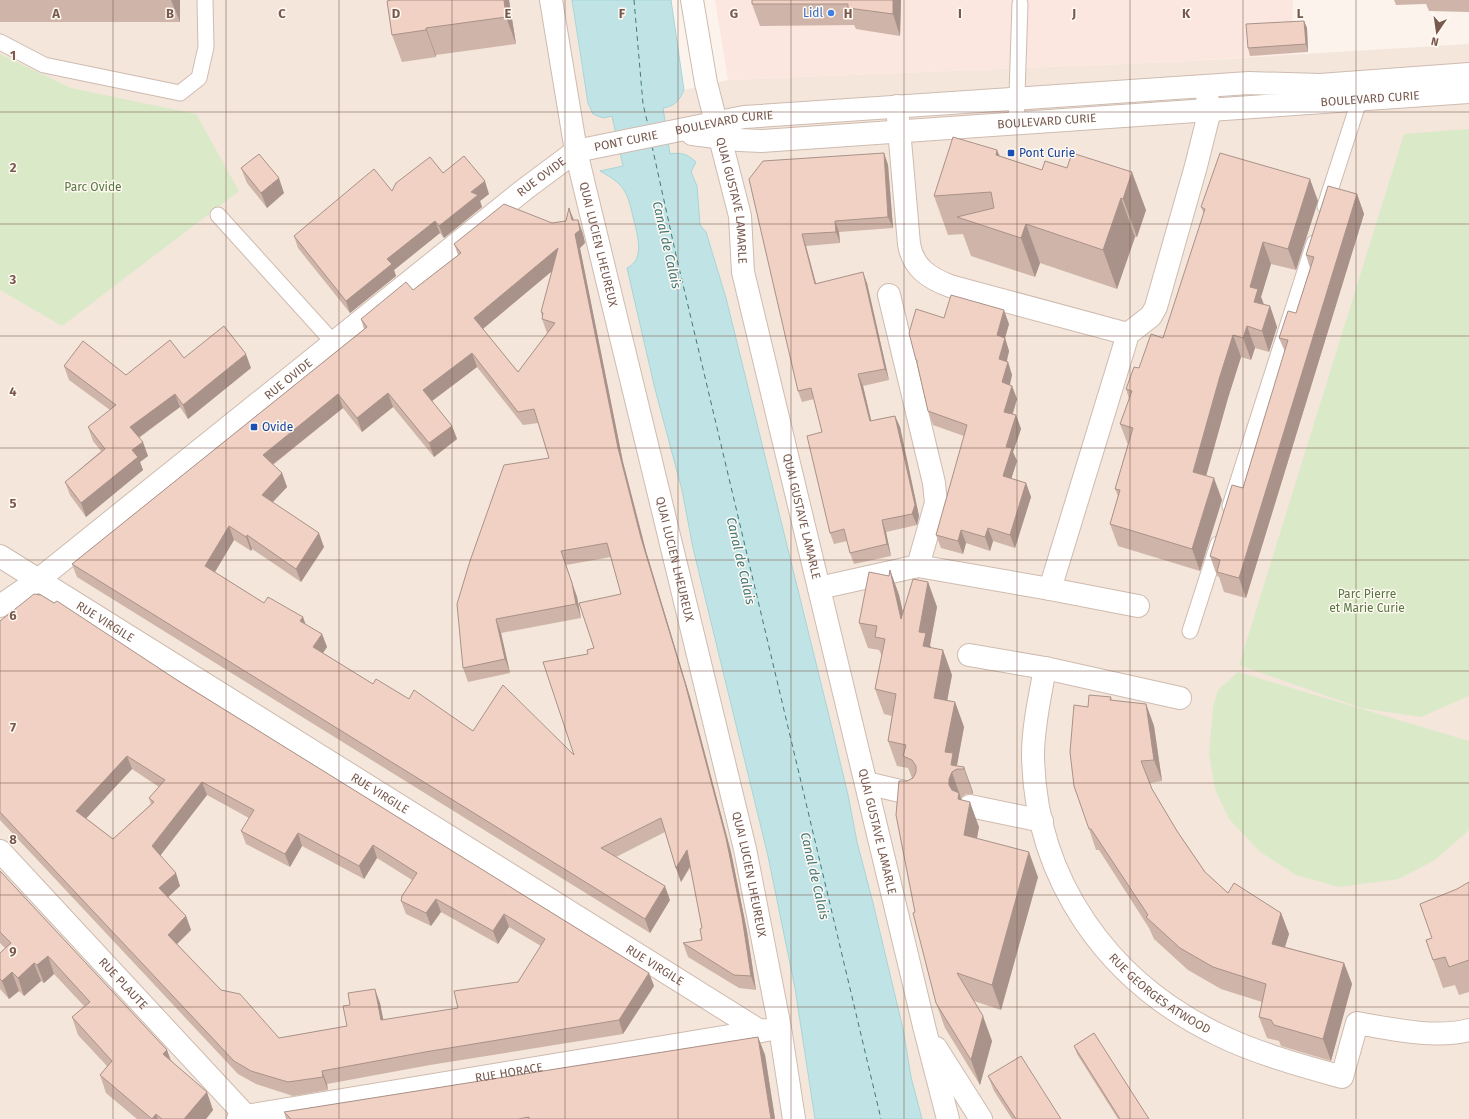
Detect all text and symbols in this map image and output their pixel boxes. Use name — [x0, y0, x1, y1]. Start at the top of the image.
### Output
text: A — [51, 6, 60, 21]
text: B — [166, 6, 174, 21]
text: C — [278, 6, 286, 21]
text: D — [392, 6, 401, 21]
text: E — [505, 6, 512, 21]
text: F — [619, 6, 626, 21]
text: G — [730, 6, 738, 21]
place label: Lidl — [803, 6, 823, 20]
text: H — [844, 6, 852, 21]
text: I — [958, 6, 962, 21]
text: J — [1071, 6, 1076, 21]
text: K — [1182, 6, 1191, 21]
text: L — [1297, 6, 1304, 21]
marker: Lidl — [826, 8, 836, 18]
north arrow — [1417, 12, 1457, 52]
text: N — [1430, 34, 1440, 48]
text: 1 — [10, 48, 16, 63]
street label: BOULEVARD CURIE — [1320, 88, 1420, 109]
street label: BOULEVARD CURIE — [674, 108, 774, 138]
street label: BOULEVARD CURIE — [997, 111, 1097, 132]
street label: PONT CURIE — [593, 128, 659, 154]
street label: QUAI GUSTAVE LAMARLE — [713, 136, 750, 264]
place label: Pont Curie — [1019, 146, 1075, 160]
marker: Pont Curie — [1006, 148, 1016, 158]
street label: RUE OVIDE — [514, 154, 569, 200]
text: 2 — [10, 160, 17, 175]
park label: Parc Ovide — [64, 180, 122, 194]
street label: QUAI LUCIEN LHEUREUX — [577, 180, 620, 309]
water label: Canal de Calais — [650, 200, 684, 290]
text: 3 — [9, 272, 17, 287]
street label: RUE OVIDE — [262, 356, 315, 402]
text: 4 — [9, 384, 17, 399]
place label: Ovide — [262, 420, 293, 434]
marker: Ovide — [249, 422, 259, 432]
street label: QUAI GUSTAVE LAMARLE — [780, 452, 824, 581]
street label: QUAI LUCIEN LHEUREUX — [653, 495, 697, 624]
text: 5 — [10, 496, 17, 511]
water label: Canal de Calais — [724, 516, 758, 606]
park label: Parc Pierre et Marie Curie — [1329, 587, 1405, 615]
street label: RUE VIRGILE — [74, 598, 137, 645]
text: 6 — [9, 608, 17, 623]
text: 7 — [10, 720, 16, 735]
street label: QUAI GUSTAVE LAMARLE — [856, 767, 899, 896]
street label: RUE VIRGILE — [348, 770, 411, 817]
street label: QUAI LUCIEN LHEUREUX — [729, 810, 769, 939]
water label: Canal de Calais — [798, 831, 832, 921]
text: 8 — [9, 832, 17, 847]
street label: RUE VIRGILE — [623, 942, 686, 988]
text: 9 — [9, 944, 17, 959]
street label: RUE GEORGES ATWOOD — [1106, 951, 1213, 1037]
street label: RUE PLAUTE — [96, 955, 150, 1012]
street label: RUE HORACE — [474, 1060, 544, 1085]

